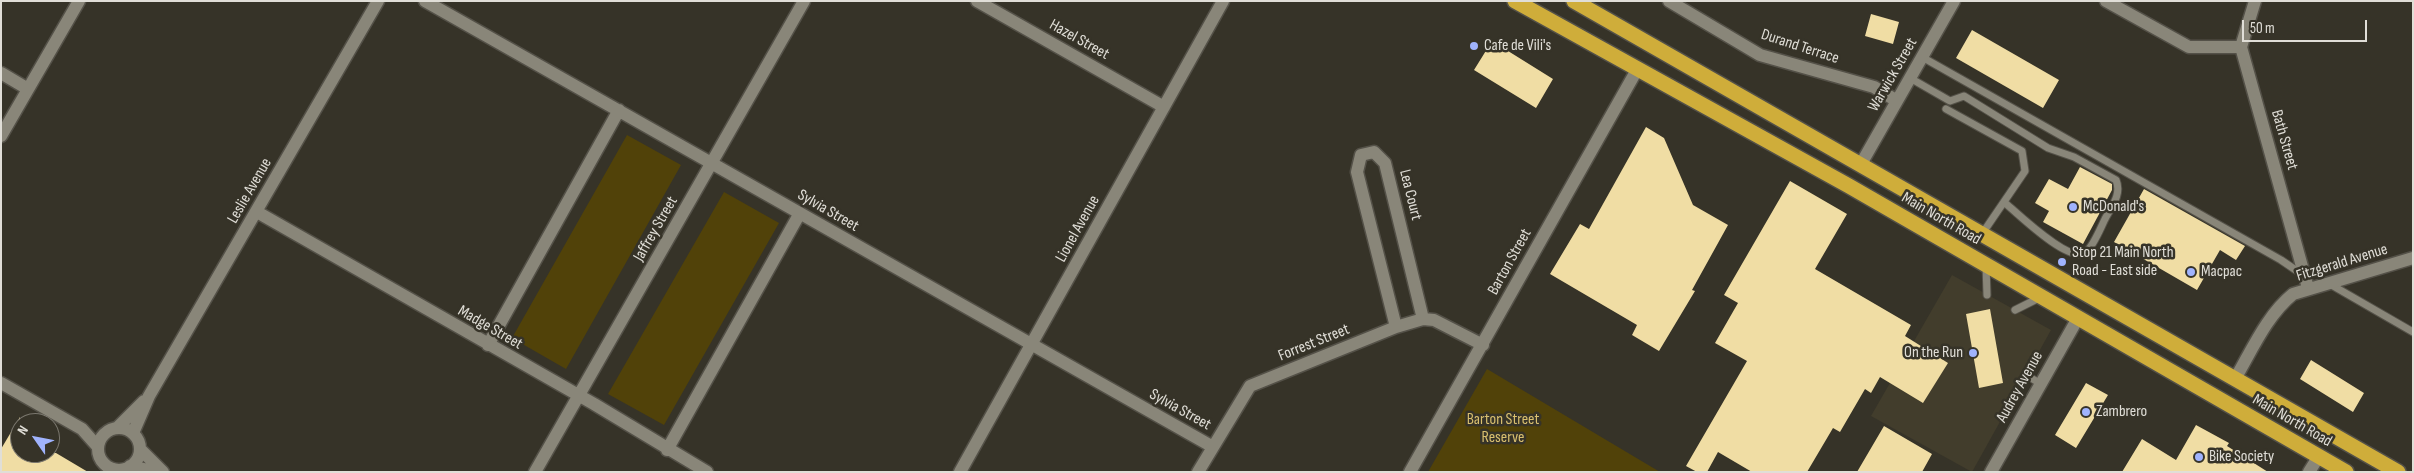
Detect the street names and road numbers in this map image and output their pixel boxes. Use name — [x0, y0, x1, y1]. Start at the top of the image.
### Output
street label: Hazel Street — [1046, 16, 1112, 64]
street label: Durand Terrace — [1759, 25, 1841, 69]
street label: Warwick Street — [1864, 35, 1922, 115]
street label: Bath Street — [2266, 108, 2302, 172]
street label: Leslie Avenue — [224, 155, 276, 227]
street label: Lea Court — [1394, 168, 1426, 222]
street label: Sylvia Street — [794, 186, 862, 236]
street label: Main North Road — [1898, 189, 1984, 249]
street label: Lionel Avenue — [1052, 192, 1104, 266]
street label: Jaffrey Street — [630, 193, 682, 265]
street label: Barton Street — [1484, 226, 1536, 298]
street label: Fitzgerald Avenue — [2294, 240, 2390, 286]
street label: Madge Street — [454, 302, 526, 354]
street label: Forrest Street — [1276, 320, 1352, 366]
street label: Audrey Avenue — [1993, 348, 2047, 426]
street label: Sylvia Street — [1146, 385, 1214, 435]
street label: Main North Road — [2249, 391, 2335, 451]

